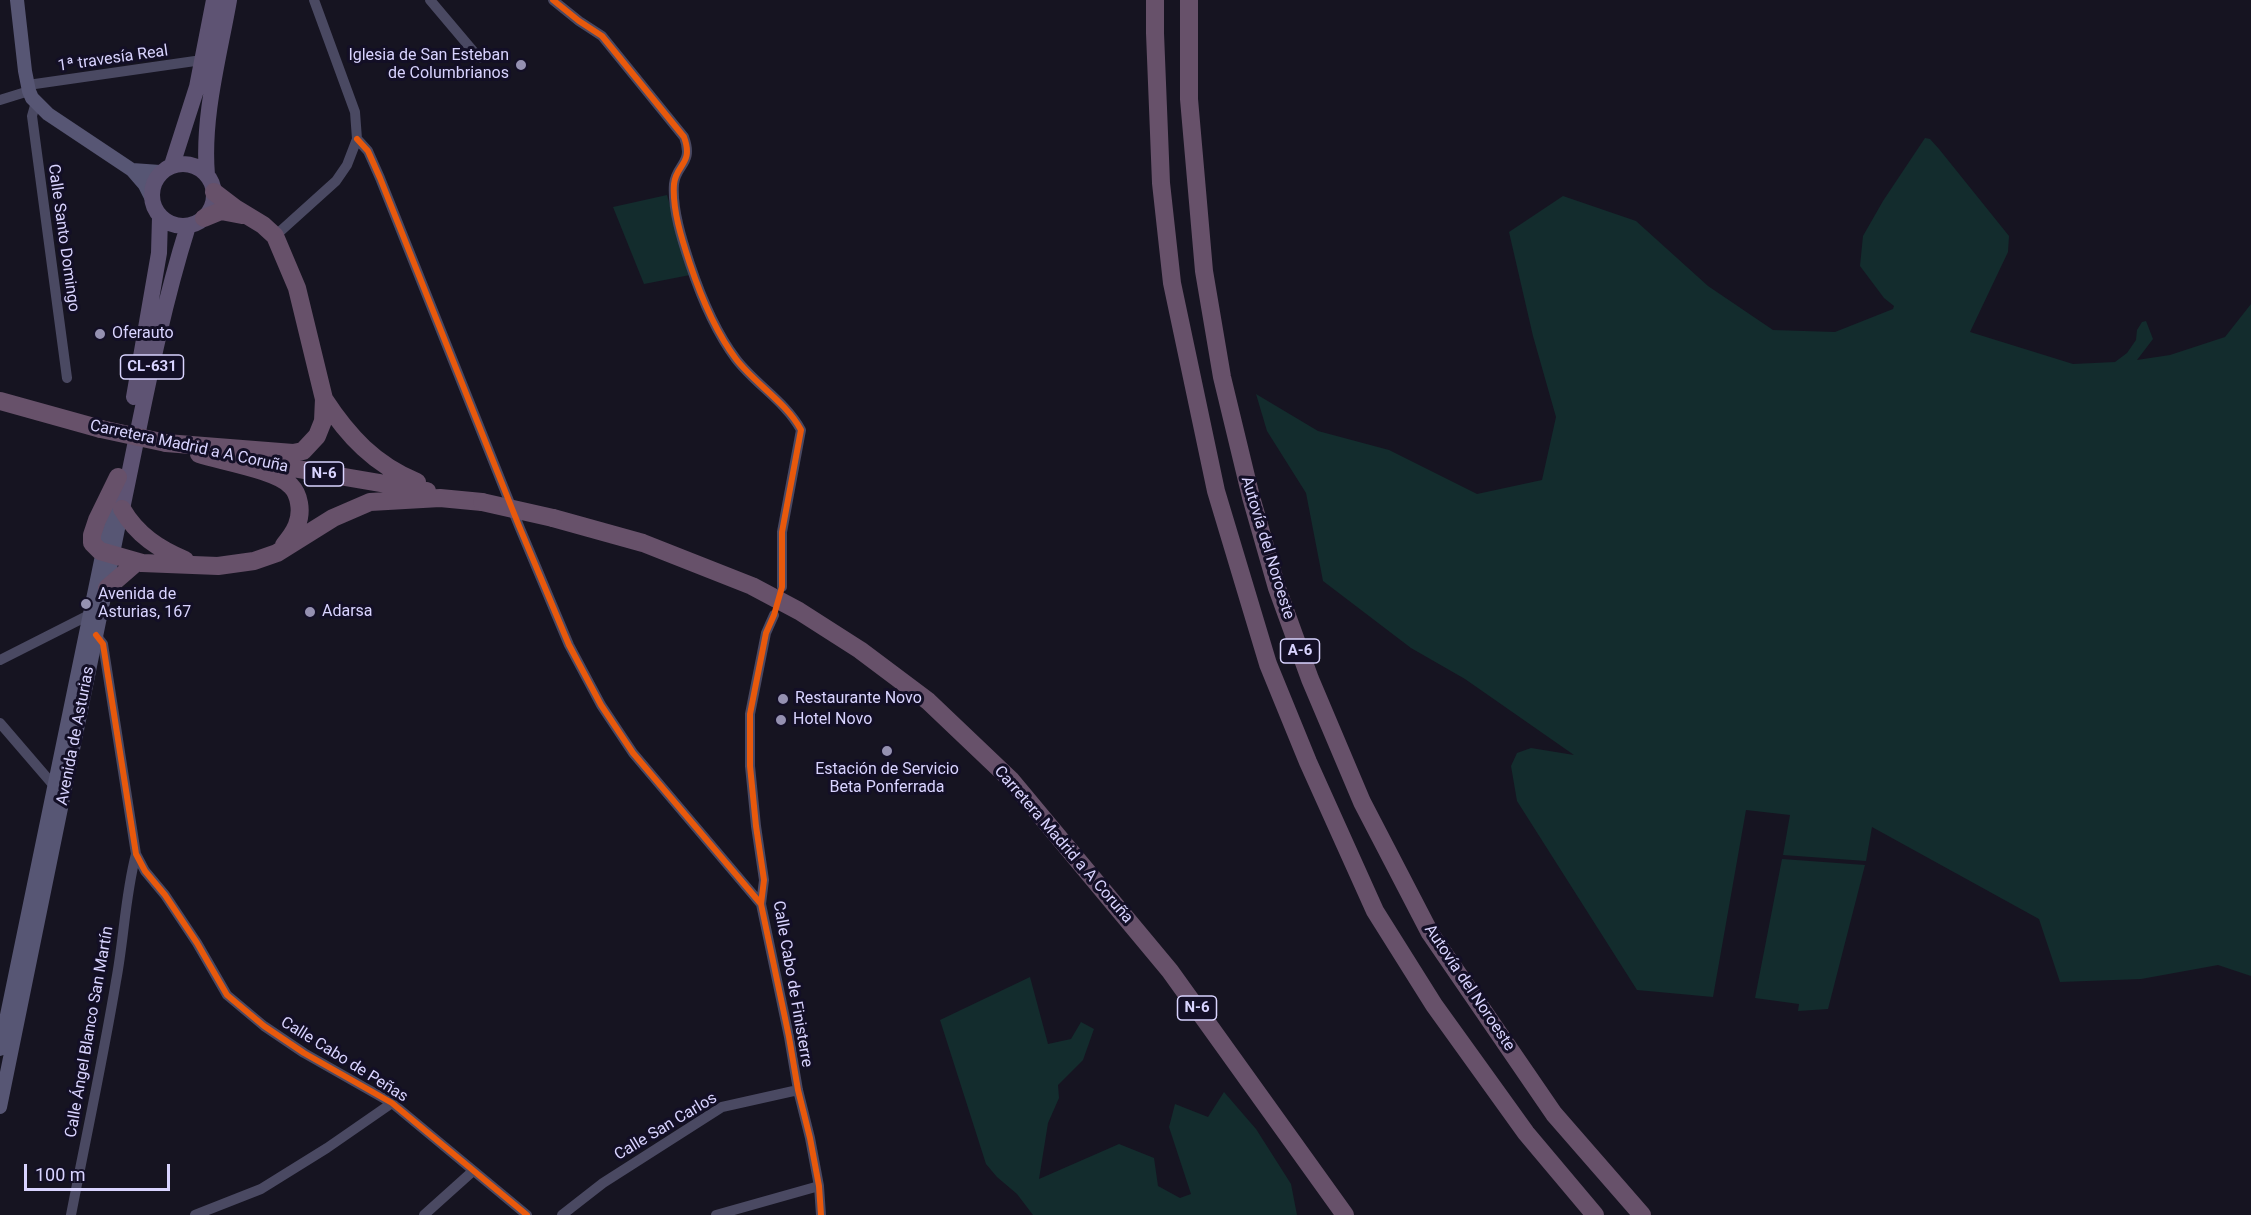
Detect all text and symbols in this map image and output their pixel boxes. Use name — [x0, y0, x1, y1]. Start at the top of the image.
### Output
street label: 1ª travesía Real — [57, 42, 169, 76]
place label: Iglesia de San Esteban de Columbrianos — [348, 46, 509, 84]
marker: Iglesia de San Esteban de Columbrianos — [514, 58, 528, 72]
street label: Calle Santo Domingo — [43, 163, 83, 313]
place label: Oferauto — [112, 324, 174, 344]
marker: Oferauto — [93, 327, 107, 341]
road number: CL-631 — [120, 355, 184, 379]
street label: Carretera Madrid a A Coruña — [88, 417, 290, 477]
road number: N-6 — [304, 462, 344, 486]
street label: Autovía del Noroeste — [1236, 474, 1298, 622]
place label: Avenida de Asturias, 167 — [98, 585, 191, 623]
marker: Avenida de Asturias, 167 — [79, 597, 93, 611]
place label: Adarsa — [322, 602, 373, 622]
marker: Adarsa — [303, 605, 317, 619]
road number: A-6 — [1280, 639, 1320, 663]
street label: Avenida de Asturias — [53, 665, 99, 807]
place label: Restaurante Novo — [795, 689, 922, 709]
marker: Restaurante Novo — [776, 692, 790, 706]
place label: Hotel Novo — [793, 710, 872, 730]
marker: Hotel Novo — [774, 713, 788, 727]
marker: Estación de Servicio Beta Ponferrada — [880, 744, 894, 758]
place label: Estación de Servicio Beta Ponferrada — [815, 760, 959, 798]
street label: Carretera Madrid a A Coruña — [989, 762, 1137, 928]
street label: Calle Cabo de Finisterre — [768, 899, 816, 1069]
street label: Autovía del Noroeste — [1420, 921, 1518, 1055]
street label: Calle Ángel Blanco San Martín — [62, 925, 118, 1139]
road number: N-6 — [1178, 996, 1216, 1020]
street label: Calle Cabo de Peñas — [277, 1013, 411, 1107]
street label: Calle San Carlos — [611, 1089, 721, 1165]
scale bar — [27, 1152, 172, 1190]
text: 100 m — [35, 1164, 86, 1185]

